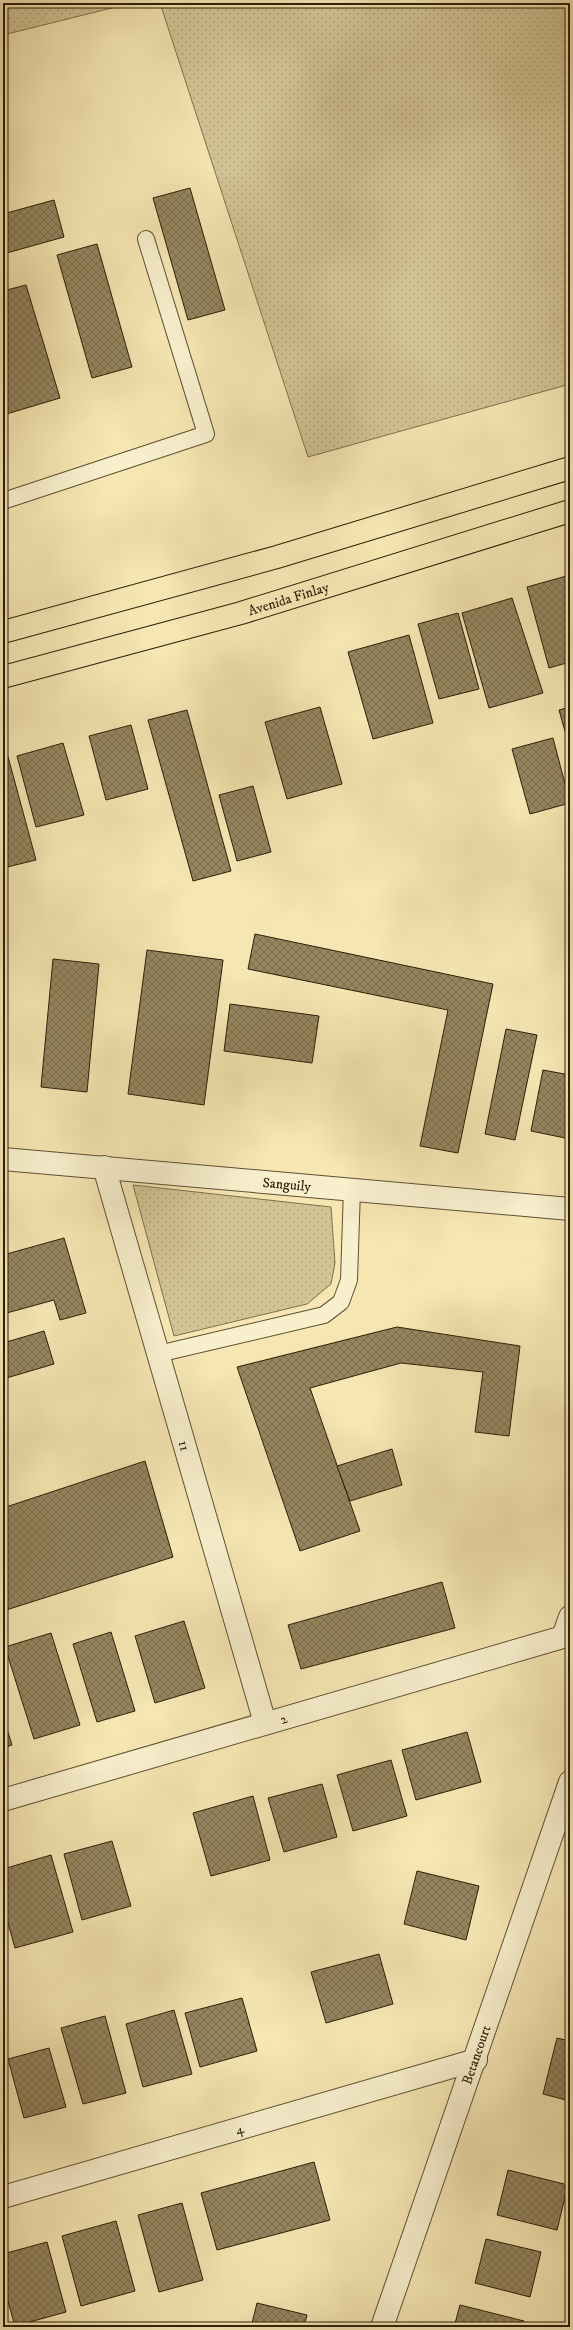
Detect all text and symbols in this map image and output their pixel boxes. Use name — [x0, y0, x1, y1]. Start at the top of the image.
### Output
street label: Avenida Finlay — [246, 578, 332, 620]
street label: Sanguily — [262, 1174, 312, 1196]
street label: 11 — [174, 1438, 194, 1453]
street label: 2 — [278, 1710, 290, 1729]
street label: Betancourt — [458, 2022, 496, 2087]
street label: 4 — [233, 2119, 247, 2139]

